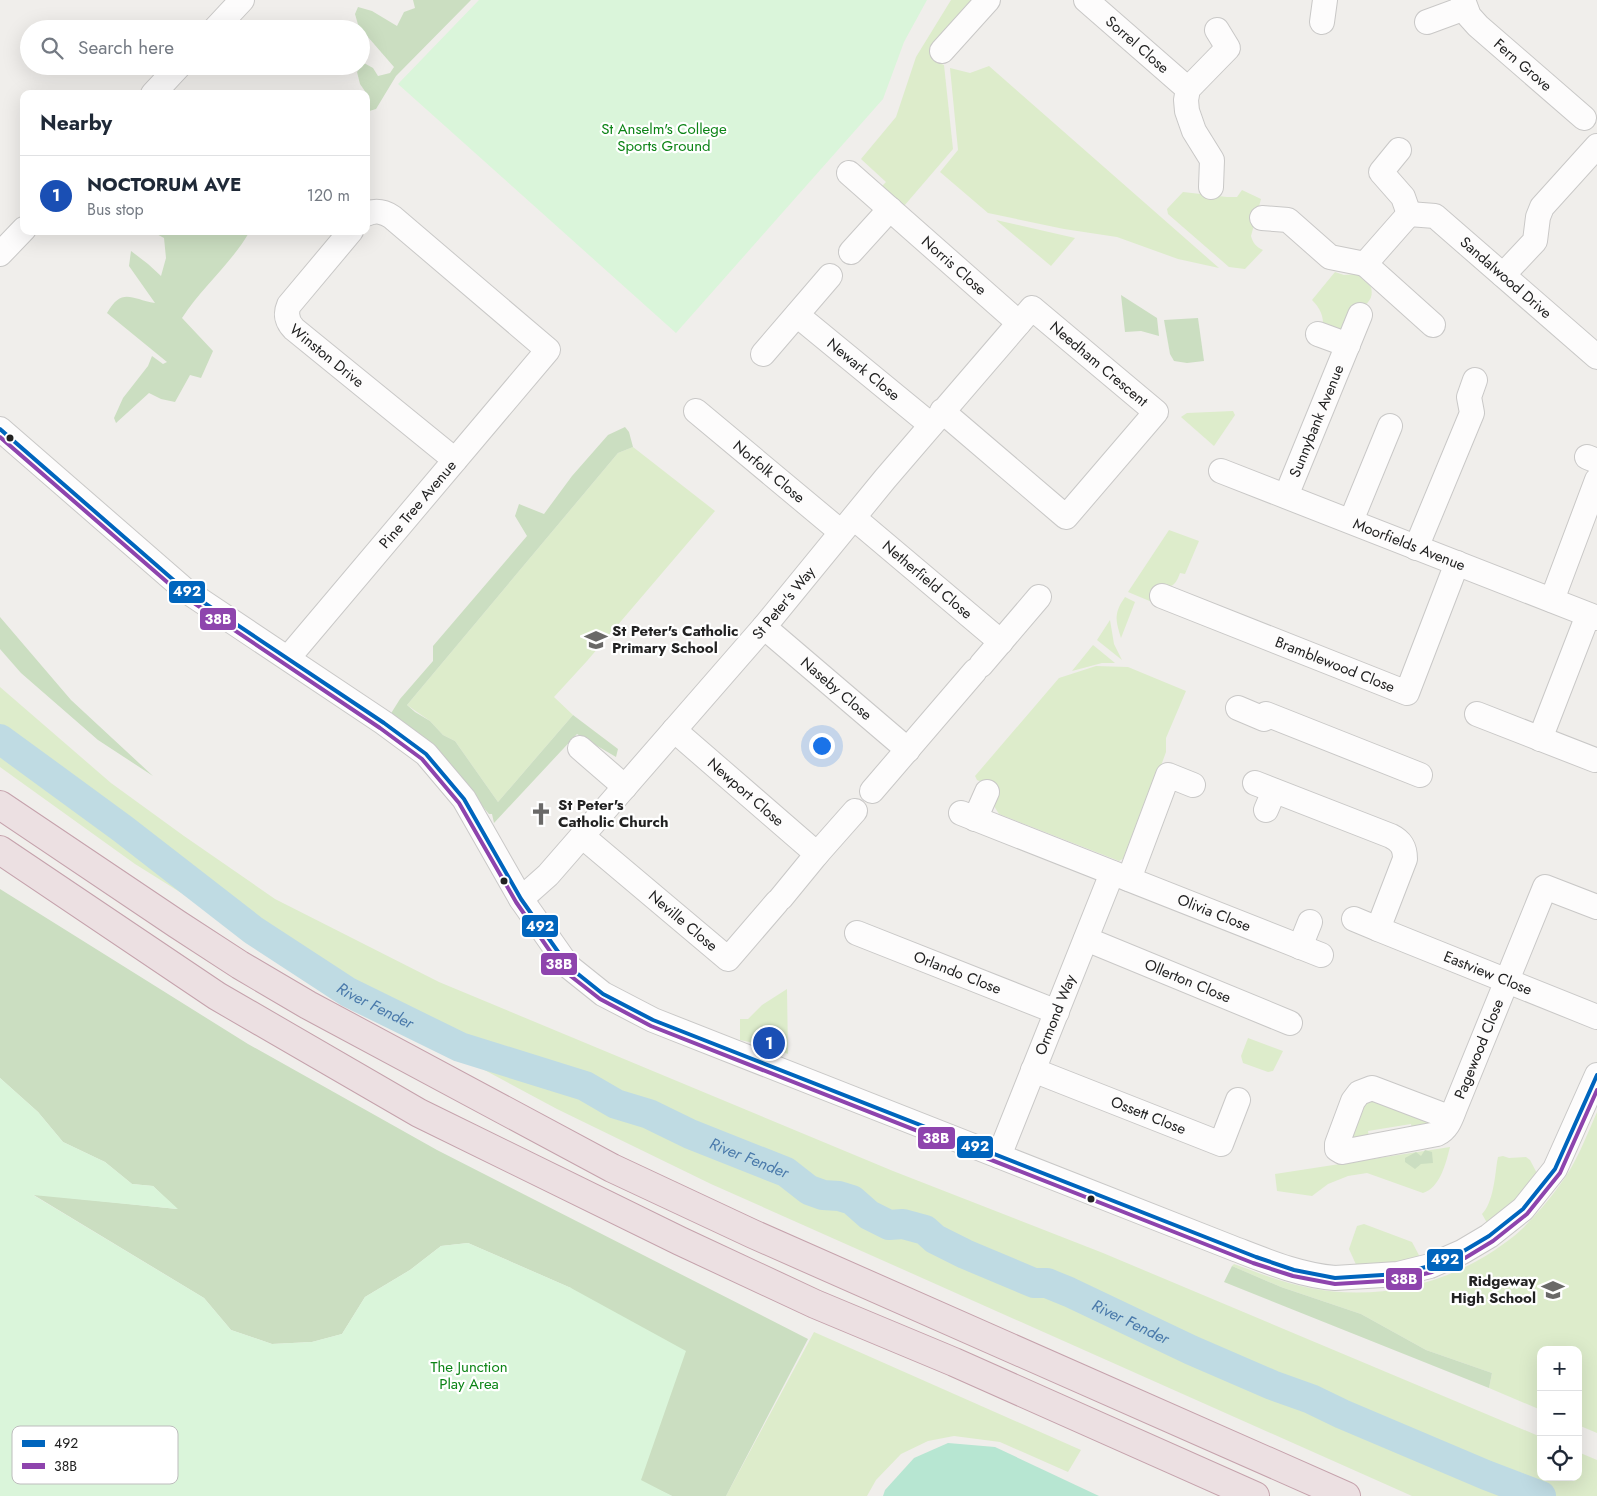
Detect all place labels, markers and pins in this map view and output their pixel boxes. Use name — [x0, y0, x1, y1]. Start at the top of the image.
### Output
unlabelled marker — [5, 433, 15, 443]
place label: St Peter's Catholic Primary School — [612, 620, 738, 659]
school or university icon: St Peter's Catholic Primary School — [583, 627, 609, 653]
place label: St Peter's Catholic Church — [558, 794, 668, 833]
church icon: St Peter's Catholic Church — [528, 801, 554, 827]
unlabelled marker — [499, 876, 509, 886]
pin: 1 — [753, 1024, 785, 1062]
unlabelled marker — [1086, 1194, 1096, 1204]
place label: Ridgeway High School — [1451, 1270, 1536, 1309]
school or university icon: Ridgeway High School — [1540, 1277, 1566, 1303]

